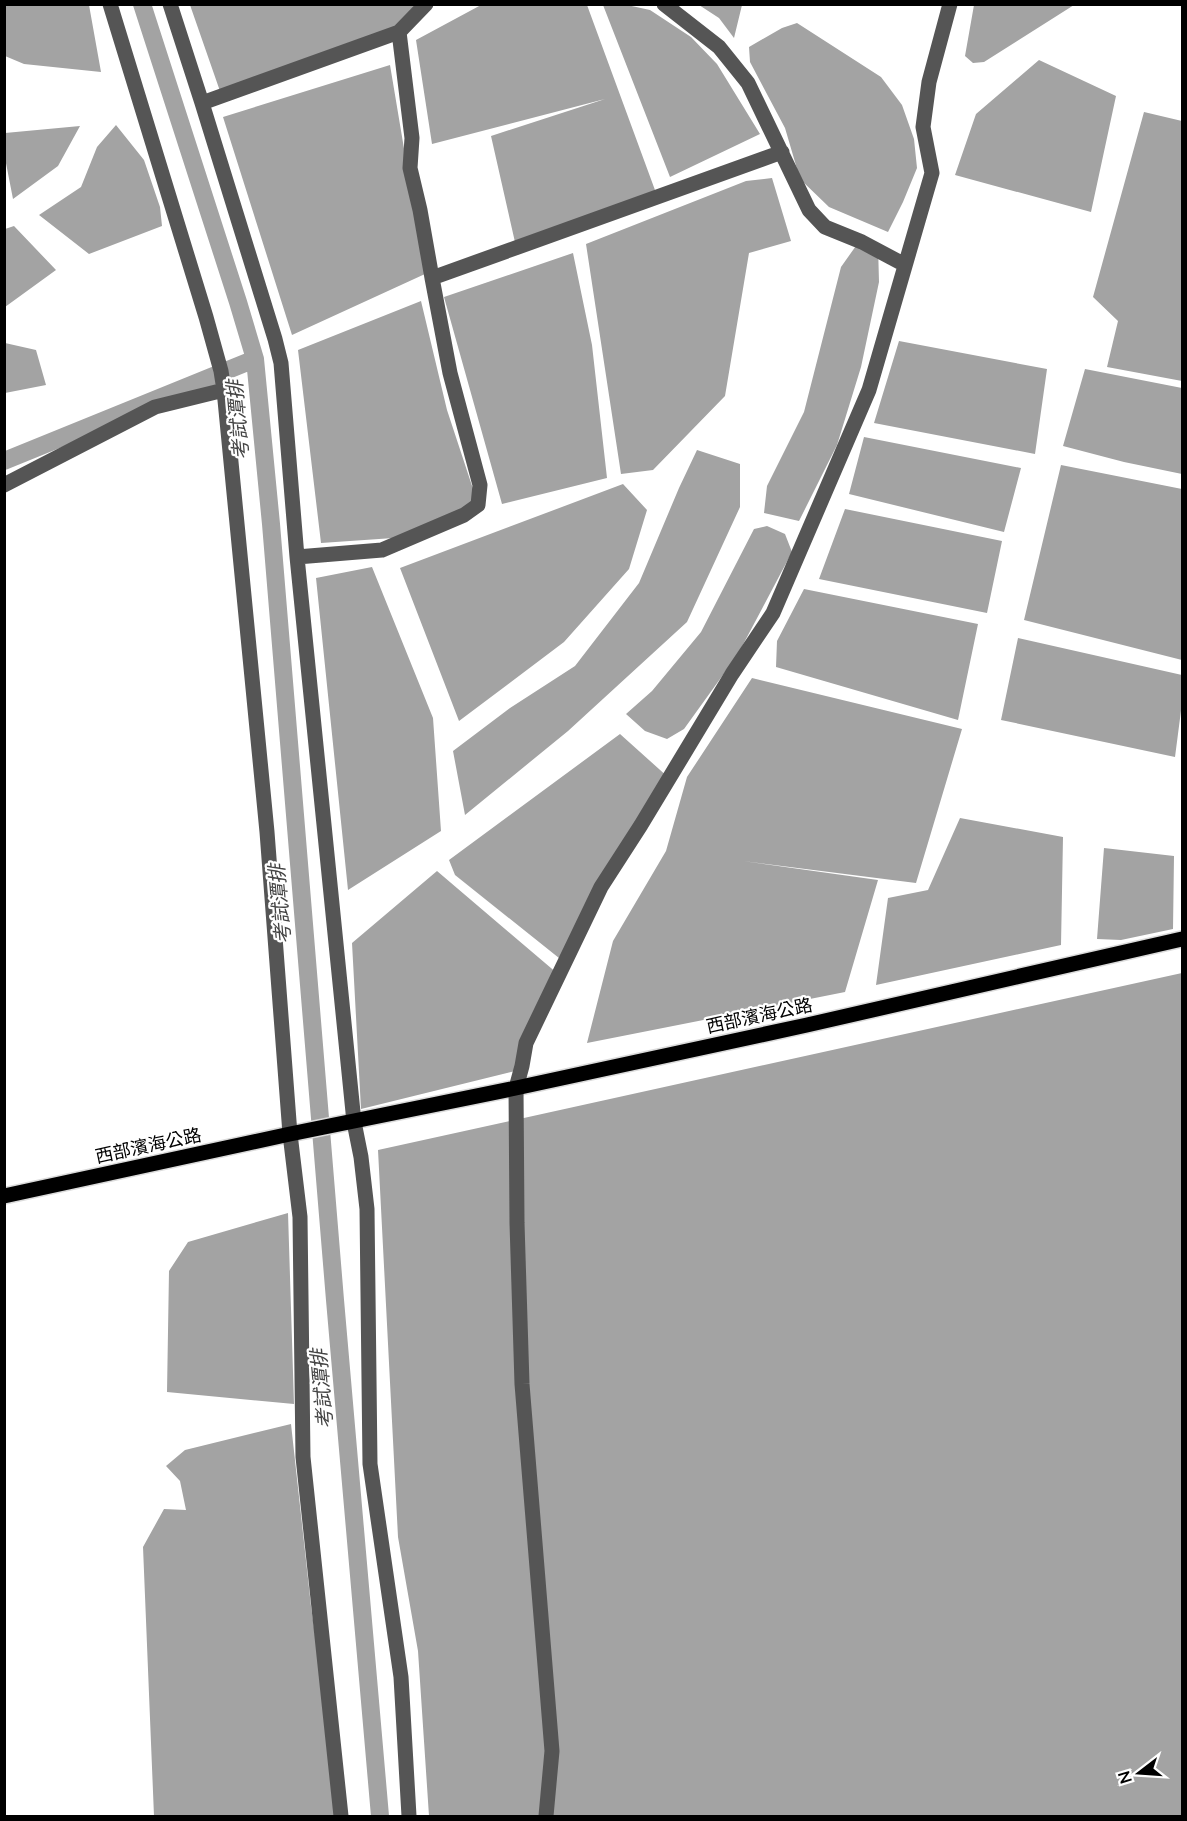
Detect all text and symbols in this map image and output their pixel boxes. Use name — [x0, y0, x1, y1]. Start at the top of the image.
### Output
water label: 考試潭排 — [221, 376, 252, 461]
water label: 考試潭排 — [263, 860, 294, 945]
street label: 西部濱海公路 — [704, 993, 814, 1037]
street label: 西部濱海公路 — [93, 1123, 203, 1167]
water label: 考試潭排 — [305, 1345, 336, 1430]
north arrow — [1109, 1743, 1169, 1803]
text: N — [1113, 1769, 1135, 1786]

